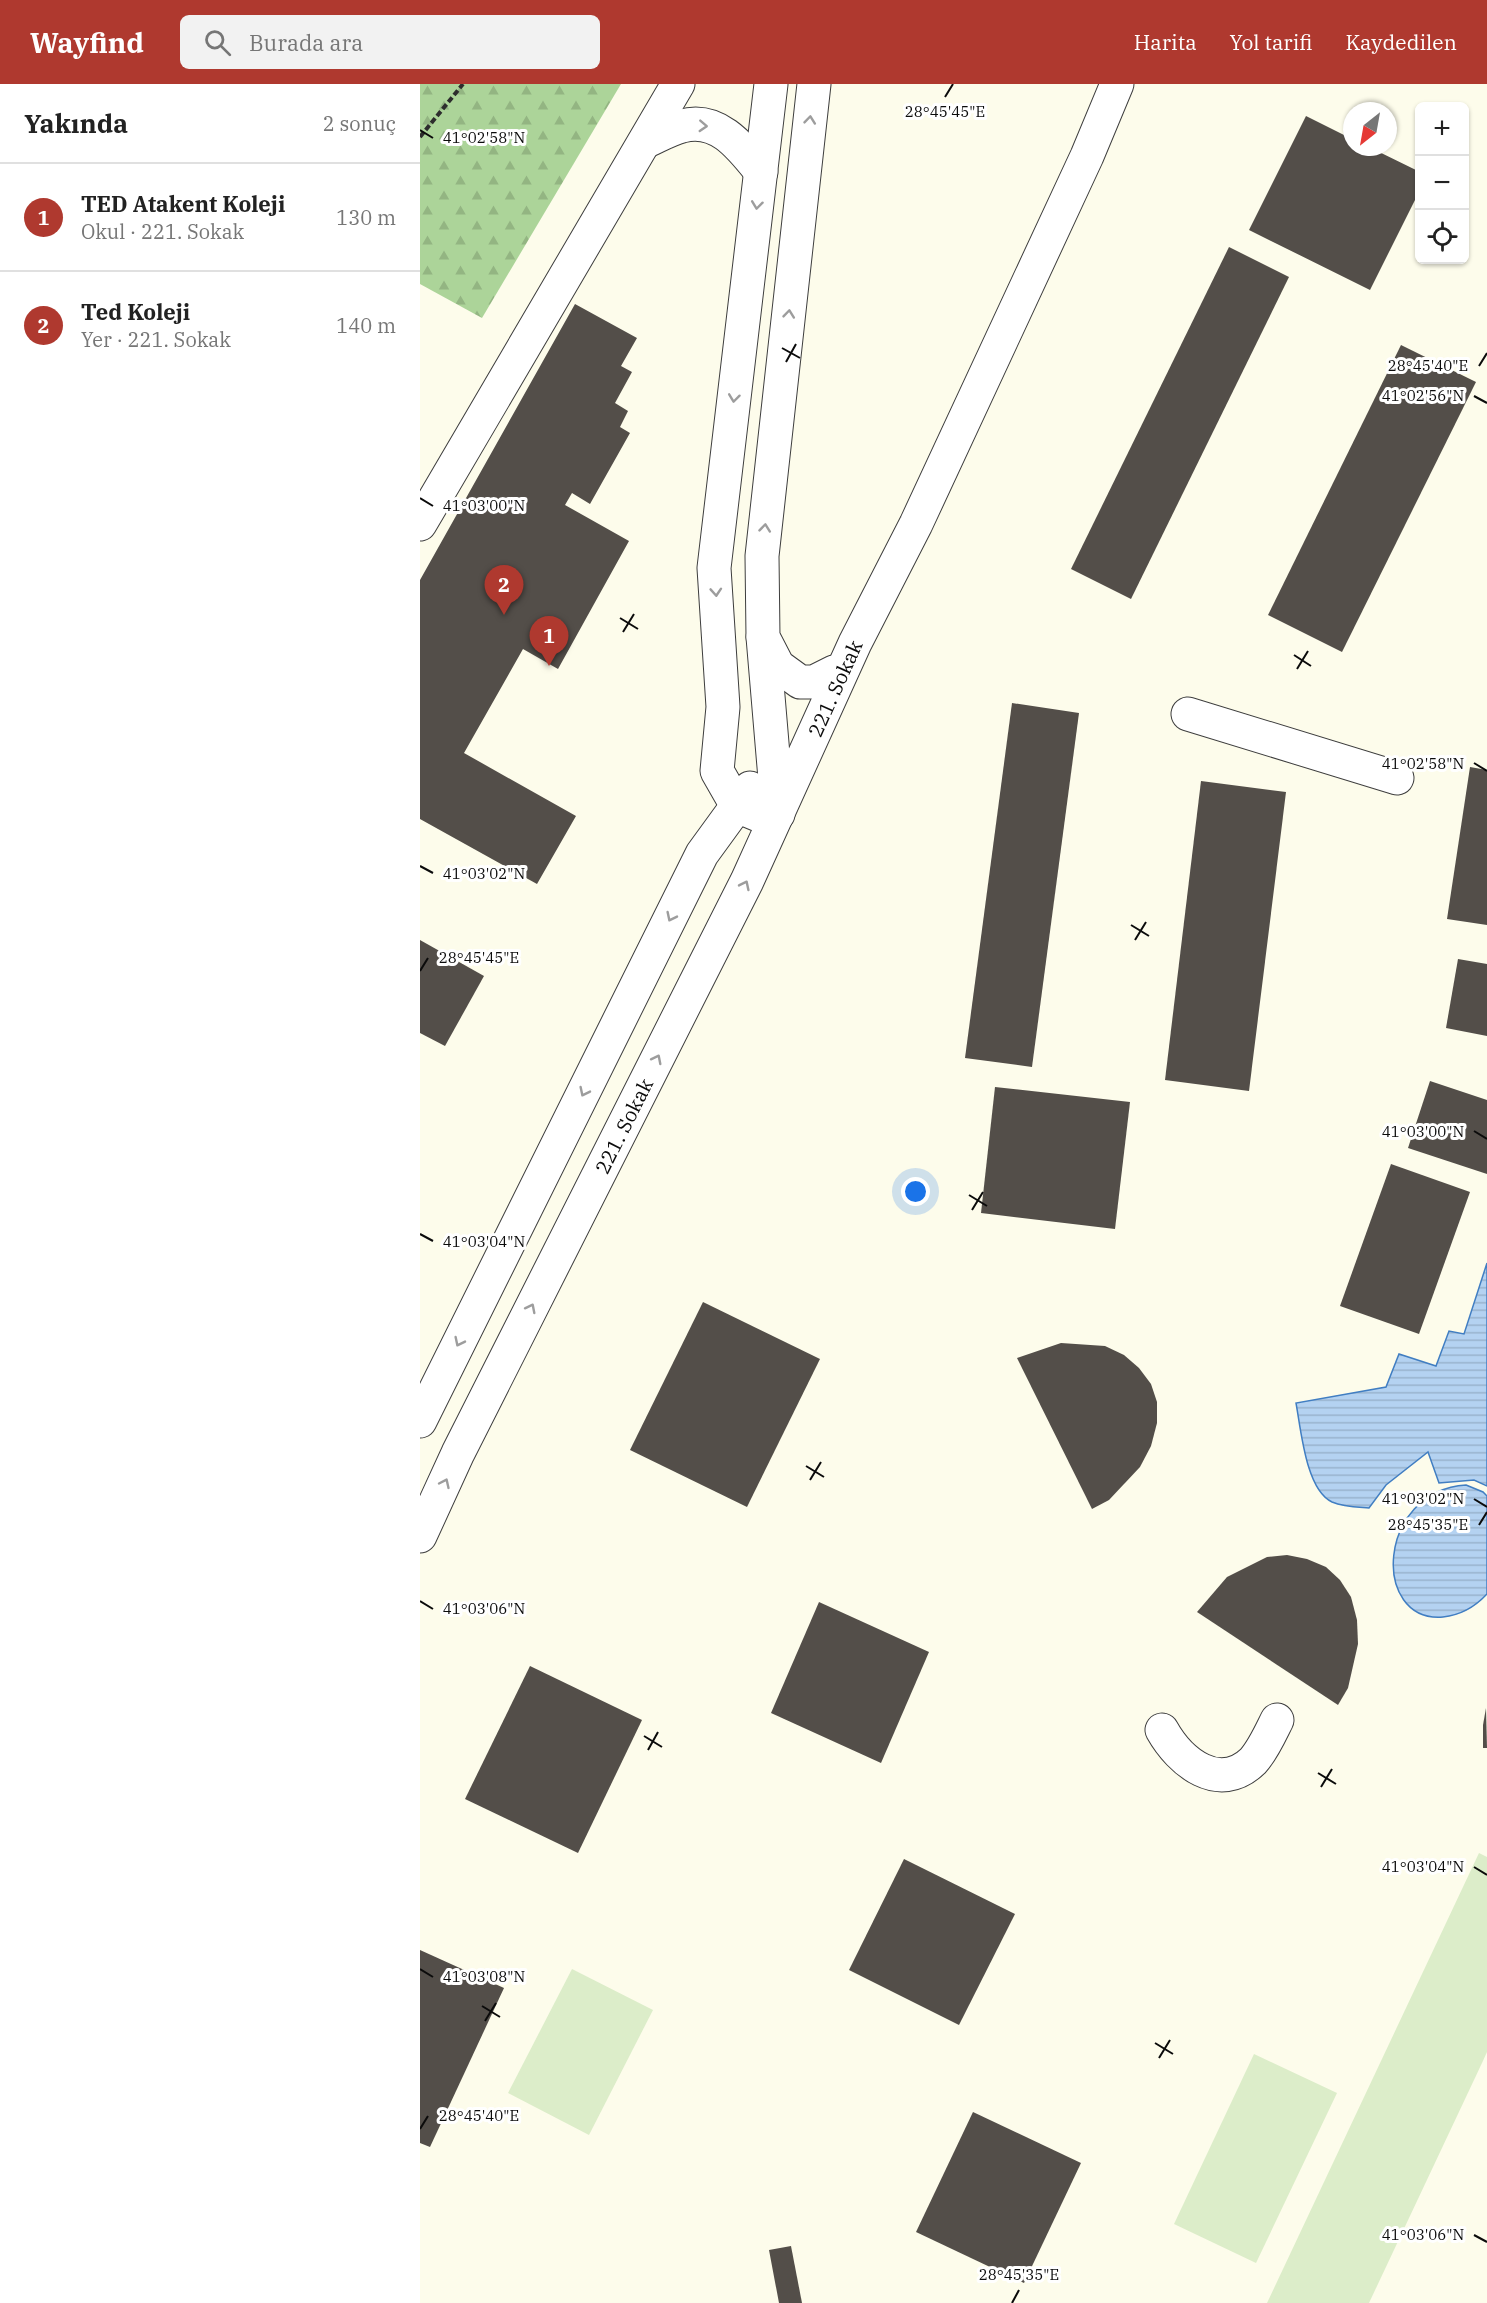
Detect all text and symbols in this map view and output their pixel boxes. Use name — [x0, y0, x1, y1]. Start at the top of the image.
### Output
search box — [180, 15, 600, 69]
text: Wayfind — [30, 24, 144, 61]
icon: search — [201, 26, 234, 59]
text: Burada ara — [249, 28, 363, 57]
text: Harita — [1134, 28, 1197, 56]
text: Yol tarifi — [1230, 28, 1313, 56]
text: Kaydedilen — [1346, 28, 1457, 56]
text: 28°45'45"E — [905, 102, 985, 121]
north arrow — [1343, 102, 1397, 156]
map controls — [1415, 102, 1469, 264]
button: + — [1415, 102, 1469, 156]
text: Yakında — [24, 106, 128, 140]
text: 2 sonuç — [323, 110, 396, 137]
one-way arrow — [803, 115, 816, 124]
one-way arrow — [698, 119, 707, 132]
text: 41°02'58"N — [443, 128, 525, 147]
button: − — [1415, 156, 1469, 210]
text: TED Atakent Koleji — [81, 189, 285, 218]
one-way arrow — [751, 200, 764, 209]
text: 1 — [38, 204, 50, 231]
text: 130 m — [336, 204, 396, 231]
button: locate — [1415, 210, 1469, 264]
text: Okul · 221. Sokak — [81, 218, 244, 245]
text: Ted Koleji — [81, 297, 190, 326]
one-way arrow — [782, 309, 794, 318]
text: 2 — [38, 312, 50, 339]
text: 140 m — [336, 312, 396, 339]
text: Yer · 221. Sokak — [81, 326, 231, 353]
text: 28°45'40"E — [1388, 356, 1468, 375]
text: 41°02'56"N — [1382, 386, 1464, 405]
one-way arrow — [728, 394, 741, 403]
text: 41°03'00"N — [443, 496, 525, 515]
one-way arrow — [758, 524, 771, 533]
pin: 2 — [484, 566, 524, 615]
one-way arrow — [709, 588, 722, 597]
pin: 1 — [530, 616, 568, 666]
street label: 221. Sokak — [801, 635, 868, 741]
text: 41°02'58"N — [1382, 754, 1464, 773]
text: 41°03'02"N — [443, 864, 525, 883]
one-way arrow — [737, 881, 749, 892]
one-way arrow — [666, 911, 678, 922]
text: 28°45'45"E — [439, 948, 519, 967]
one-way arrow — [650, 1055, 661, 1066]
street label: 221. Sokak — [588, 1073, 659, 1178]
one-way arrow — [579, 1085, 591, 1096]
text: 41°03'00"N — [1382, 1122, 1464, 1141]
your location — [901, 1177, 930, 1206]
text: 41°03'04"N — [443, 1232, 525, 1251]
one-way arrow — [524, 1304, 536, 1315]
one-way arrow — [455, 1335, 467, 1346]
one-way arrow — [437, 1479, 449, 1490]
text: 41°03'02"N — [1382, 1489, 1464, 1508]
text: 28°45'35"E — [1388, 1515, 1468, 1534]
text: 41°03'06"N — [443, 1599, 525, 1618]
text: 41°03'04"N — [1382, 1857, 1464, 1876]
text: 41°03'08"N — [443, 1967, 525, 1986]
text: 28°45'40"E — [439, 2106, 519, 2125]
text: 41°03'06"N — [1382, 2225, 1464, 2244]
text: 28°45'35"E — [979, 2265, 1059, 2284]

